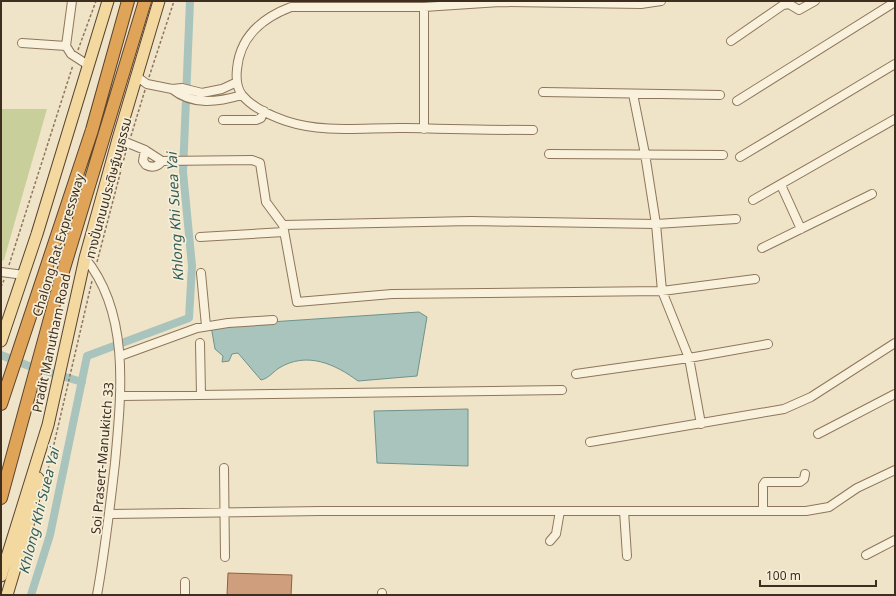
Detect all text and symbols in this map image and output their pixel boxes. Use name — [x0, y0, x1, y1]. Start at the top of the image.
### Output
street label: ทางปั่นถนนประดิษฐ์มนูธรรม — [80, 115, 137, 261]
water label: Khlong Khi Suea Yai — [162, 149, 189, 282]
street label: Chalong Rat Expressway — [28, 171, 90, 319]
street label: Pradit Manutham Road — [27, 272, 76, 415]
street label: Soi Prasert-Manukitch 33 — [86, 381, 120, 535]
water label: Khlong Khi Suea Yai — [14, 444, 66, 576]
scale bar — [760, 562, 876, 588]
text: 100 m — [766, 567, 801, 585]

